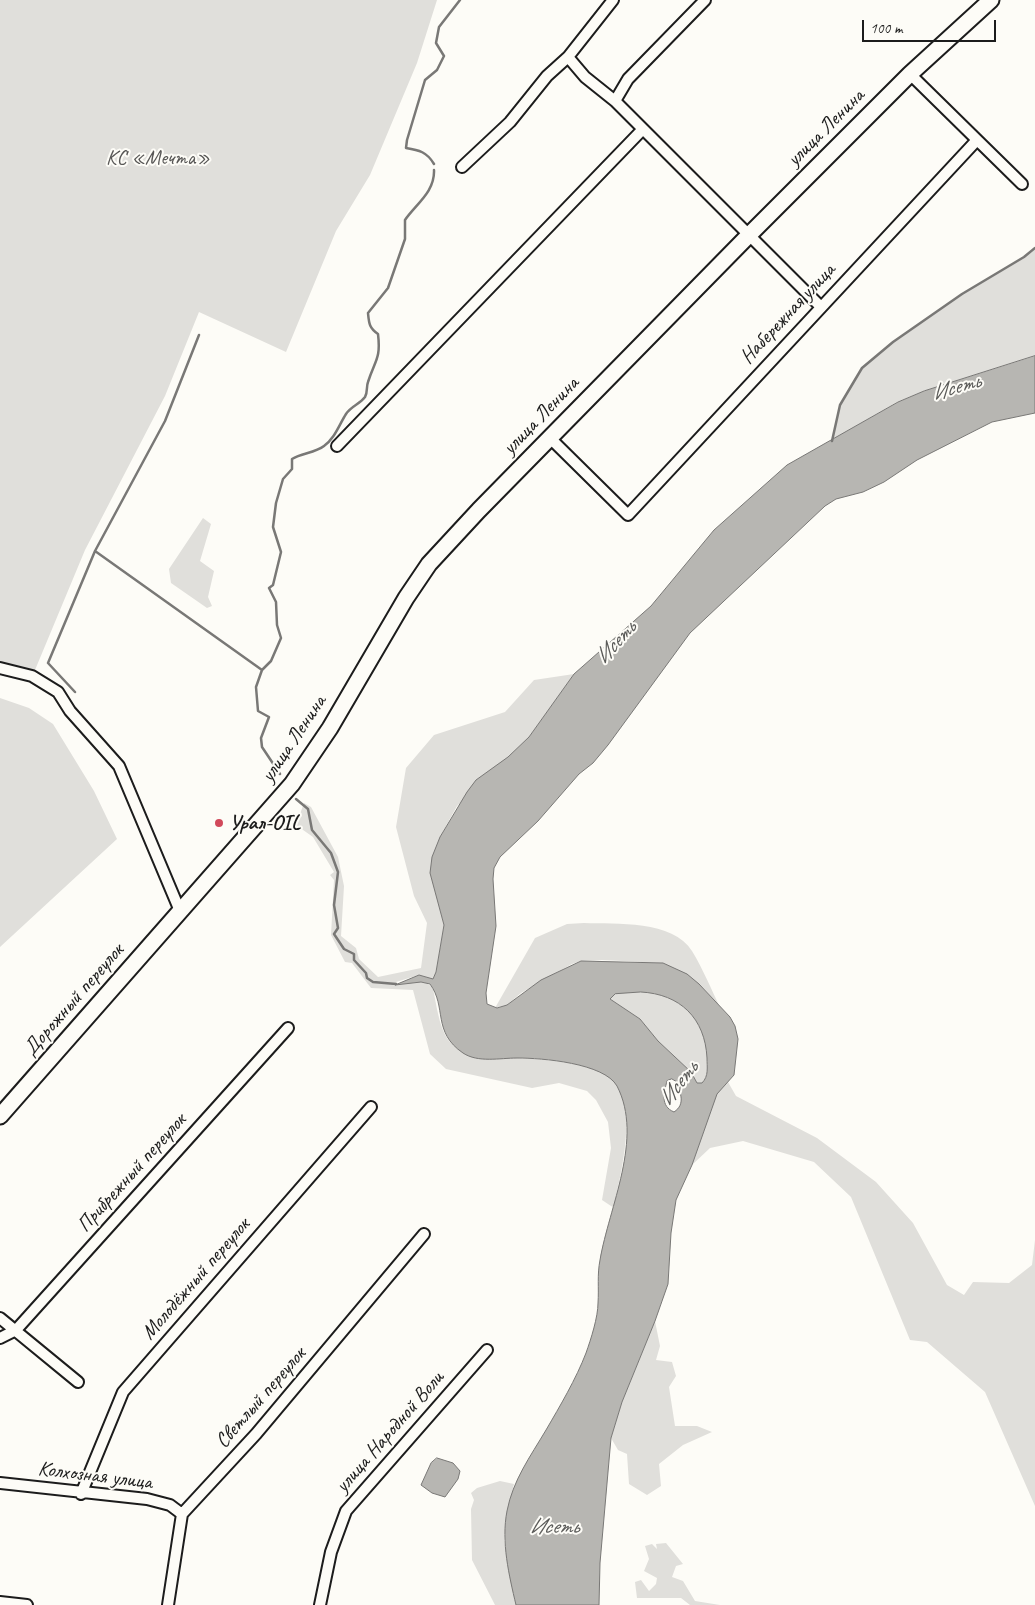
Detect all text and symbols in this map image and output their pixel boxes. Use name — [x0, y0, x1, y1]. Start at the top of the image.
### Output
scale bar — [865, 10, 999, 42]
text: 100 m — [870, 19, 902, 38]
street label: улица Ленина — [782, 84, 870, 172]
park label: КС «Мечта» — [106, 145, 210, 171]
street label: Набережная улица — [735, 258, 841, 370]
water label: Исеть — [929, 369, 983, 407]
street label: улица Ленина — [497, 371, 585, 461]
water label: Исеть — [590, 616, 642, 670]
street label: улица Ленина — [256, 691, 332, 787]
place label: Урал-OIL — [229, 810, 300, 836]
marker: Урал-OIL — [213, 817, 225, 829]
street label: Дорожный переулок — [18, 939, 130, 1061]
water label: Исеть — [653, 1057, 705, 1111]
street label: Прибрежный переулок — [72, 1108, 192, 1238]
street label: Молодёжный переулок — [136, 1213, 256, 1345]
street label: Светлый переулок — [210, 1342, 312, 1454]
street label: улица Народной Воли — [330, 1366, 450, 1498]
street label: Колхозная улица — [37, 1457, 153, 1495]
water label: Исеть — [529, 1514, 579, 1540]

